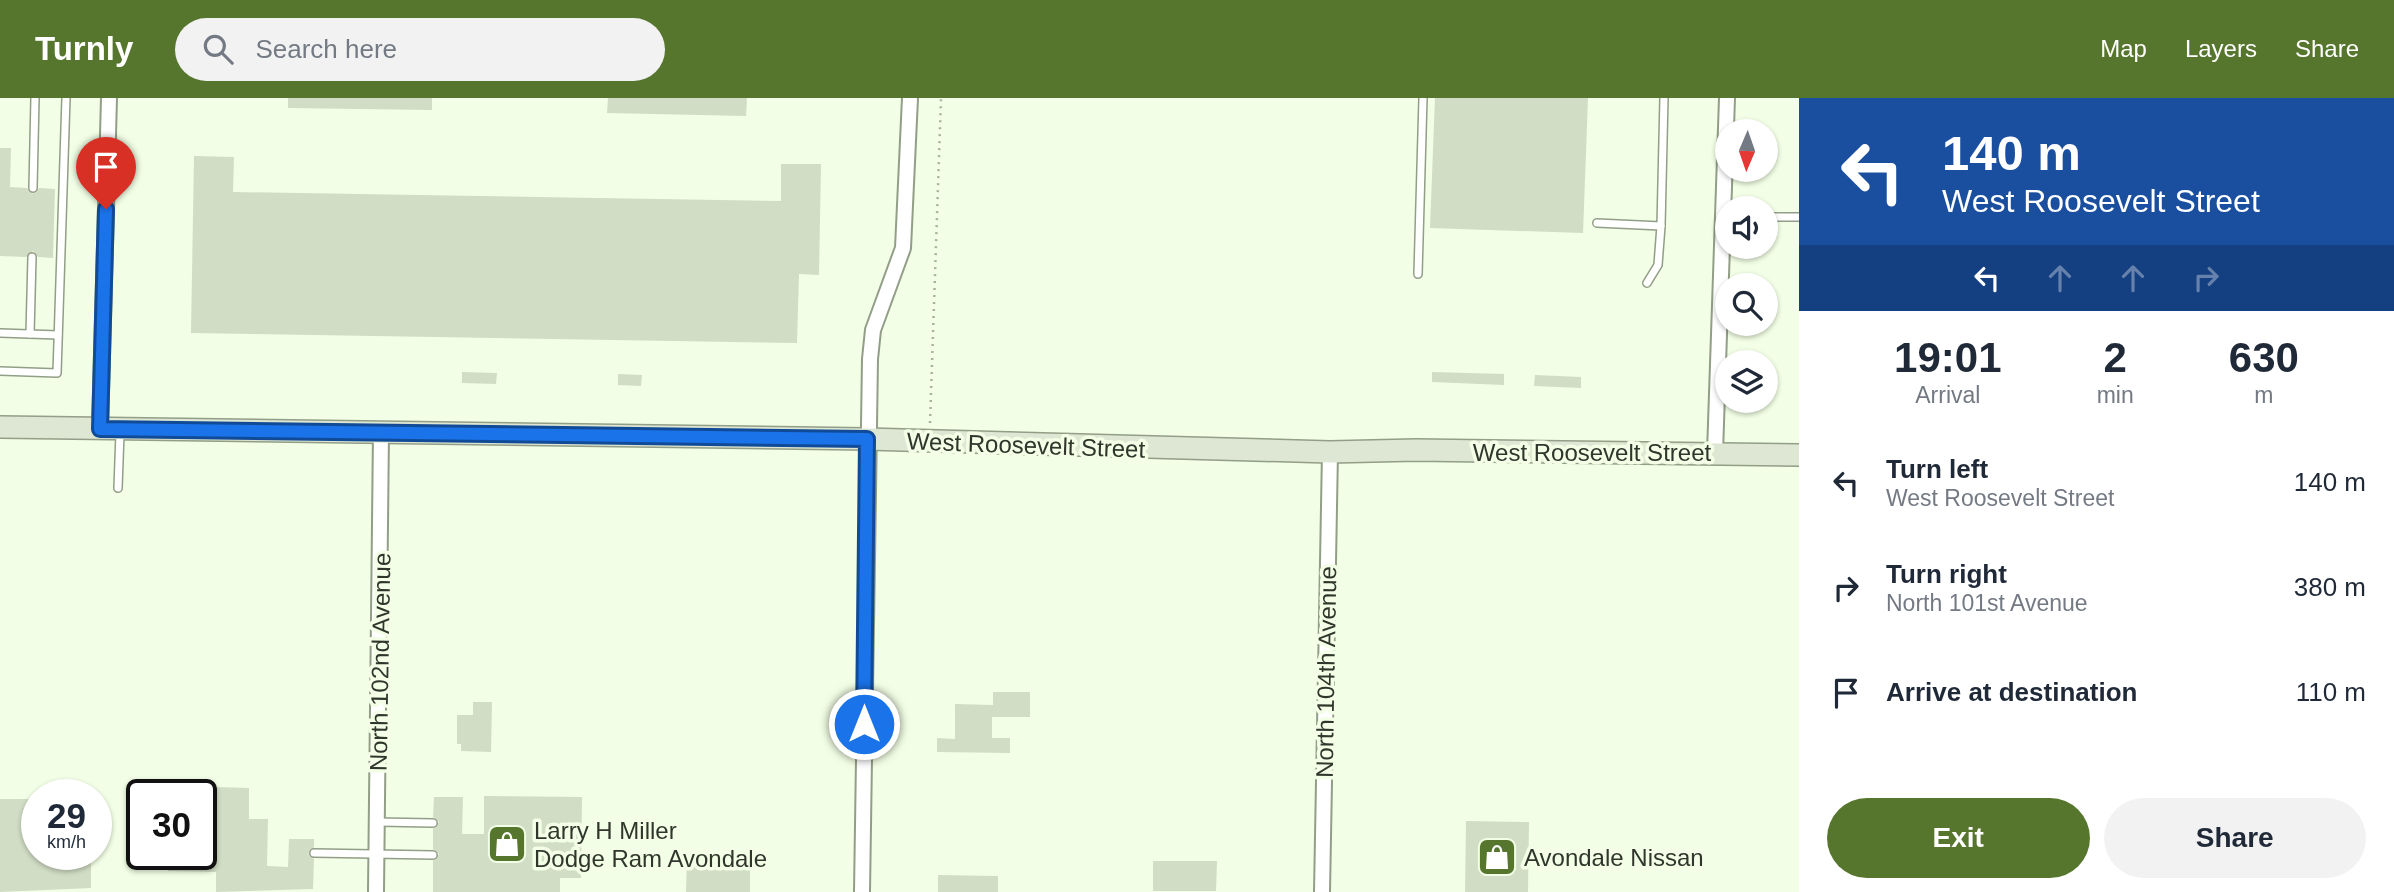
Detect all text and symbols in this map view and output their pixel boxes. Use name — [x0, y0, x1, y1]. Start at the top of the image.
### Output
search box — [175, 18, 665, 81]
text: Turnly — [35, 30, 133, 67]
icon: search — [199, 30, 237, 68]
text: Search here — [255, 34, 397, 64]
text: Map — [2100, 35, 2147, 62]
text: Layers — [2185, 35, 2257, 62]
text: Share — [2295, 35, 2359, 62]
north arrow — [1715, 119, 1778, 182]
map controls — [1715, 119, 1778, 413]
icon: left — [1827, 126, 1918, 217]
text: 140 m — [1942, 126, 2081, 180]
pin — [76, 137, 136, 209]
icon: arrive — [87, 148, 125, 186]
text: West Roosevelt Street — [1942, 183, 2260, 219]
button: sound — [1715, 196, 1778, 259]
icon: left — [1968, 259, 2006, 297]
icon: ahead — [2041, 259, 2079, 297]
icon: ahead — [2114, 259, 2152, 297]
icon: right — [2187, 259, 2225, 297]
button: search — [1715, 273, 1778, 336]
text: 19:01 — [1894, 334, 2002, 381]
text: 2 — [2103, 334, 2127, 381]
text: 630 — [2229, 334, 2299, 381]
button: layers — [1715, 350, 1778, 413]
text: Arrival — [1915, 382, 1980, 408]
text: min — [2097, 382, 2134, 408]
text: m — [2254, 382, 2273, 408]
street label: West Roosevelt Street — [906, 427, 1146, 463]
street label: West Roosevelt Street — [1473, 439, 1711, 466]
text: Turn left — [1886, 454, 1988, 484]
icon: left — [1827, 464, 1865, 502]
text: 140 m — [2294, 467, 2366, 497]
text: West Roosevelt Street — [1886, 485, 2114, 511]
street label: North 102nd Avenue — [365, 553, 395, 771]
text: Turn right — [1886, 559, 2007, 589]
street label: North 104th Avenue — [1311, 566, 1341, 778]
icon: right — [1827, 569, 1865, 607]
text: 380 m — [2294, 572, 2366, 602]
text: North 101st Avenue — [1886, 590, 2088, 616]
icon: arrive — [1827, 674, 1865, 712]
text: Arrive at destination — [1886, 677, 2137, 707]
text: 110 m — [2296, 677, 2366, 707]
position arrow — [827, 687, 901, 761]
speed limit sign: 30 — [126, 779, 217, 870]
text: 29 — [47, 796, 86, 835]
button: Exit — [1827, 798, 2090, 878]
button: Share — [2104, 798, 2366, 878]
place label: Larry H Miller Dodge Ram Avondale — [534, 817, 767, 872]
shop icon: Larry H Miller Dodge Ram Avondale — [486, 823, 528, 865]
text: km/h — [47, 832, 86, 852]
shop icon: Avondale Nissan — [1476, 836, 1518, 878]
place label: Avondale Nissan — [1524, 844, 1704, 871]

